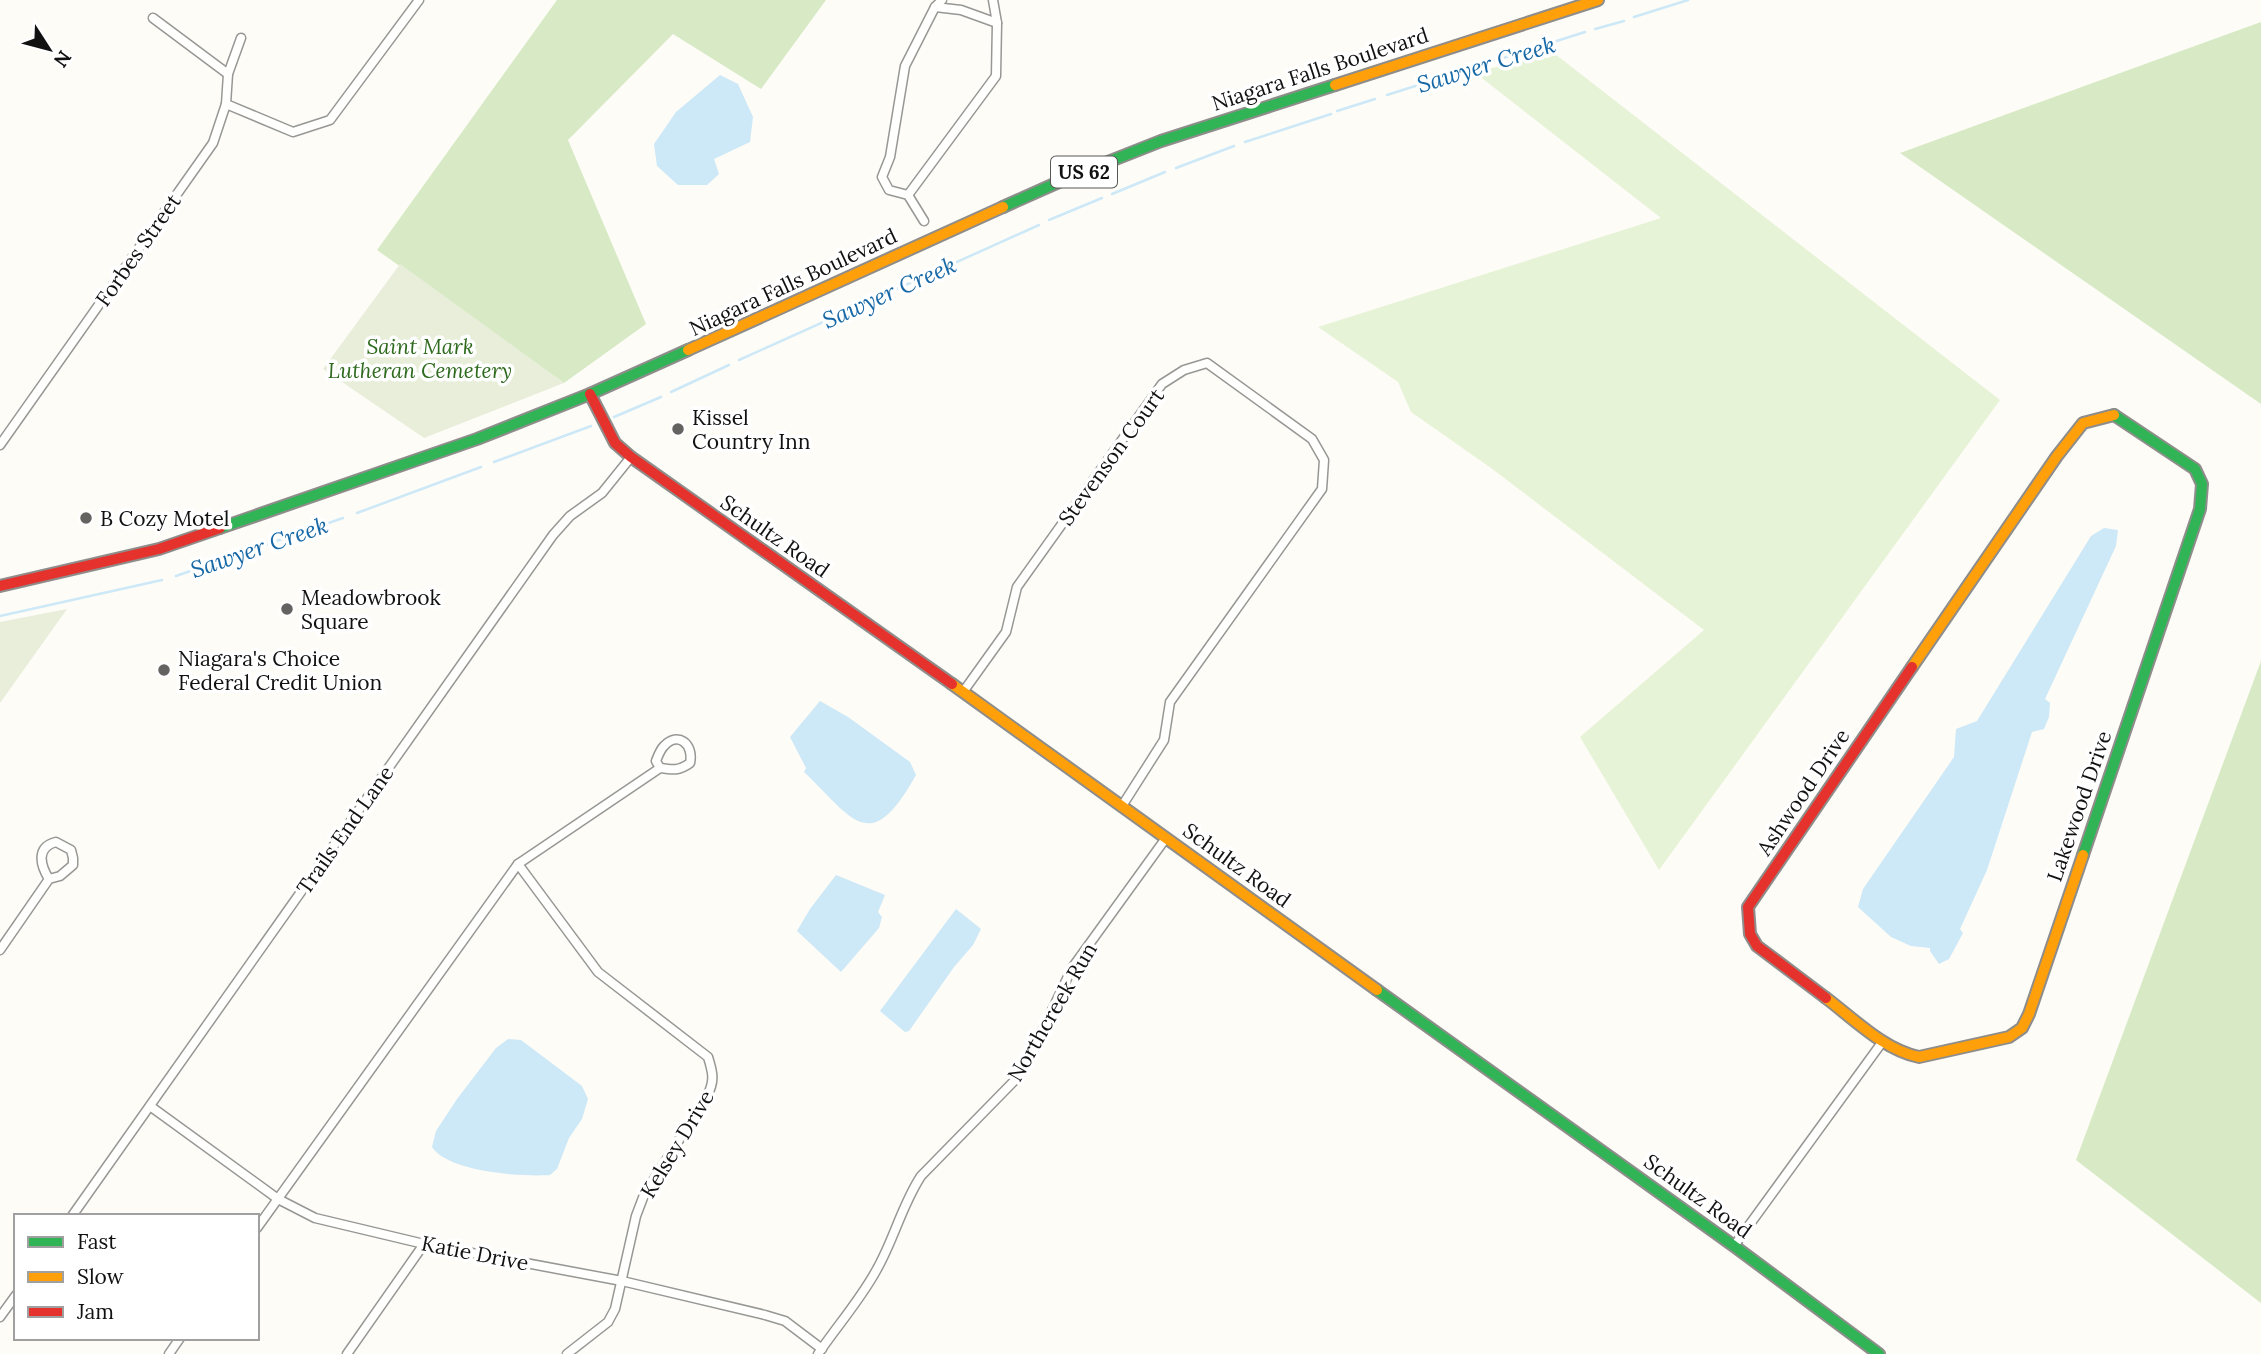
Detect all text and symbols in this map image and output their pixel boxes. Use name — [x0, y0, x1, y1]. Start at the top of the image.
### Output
north arrow — [14, 14, 84, 84]
street label: Niagara Falls Boulevard — [1208, 21, 1432, 117]
water label: Sawyer Creek — [1413, 29, 1559, 99]
text: N — [49, 46, 77, 72]
road number: US 62 — [1051, 156, 1117, 188]
street label: Forbes Street — [89, 188, 187, 311]
street label: Niagara Falls Boulevard — [685, 222, 901, 342]
water label: Sawyer Creek — [818, 250, 960, 334]
park label: Saint Mark Lutheran Cemetery — [328, 333, 512, 384]
street label: Stevenson Court — [1052, 382, 1170, 531]
place label: Kissel Country Inn — [692, 404, 811, 455]
marker: Kissel Country Inn — [670, 421, 686, 437]
street label: Schultz Road — [715, 489, 835, 583]
place label: B Cozy Motel — [100, 505, 230, 532]
marker: B Cozy Motel — [78, 510, 94, 526]
water label: Sawyer Creek — [187, 510, 331, 584]
place label: Meadowbrook Square — [301, 584, 441, 635]
marker: Meadowbrook Square — [279, 601, 295, 617]
place label: Niagara's Choice Federal Credit Union — [178, 645, 382, 696]
marker: Niagara's Choice Federal Credit Union — [156, 662, 172, 678]
street label: Ashwood Drive — [1750, 723, 1855, 861]
street label: Lakewood Drive — [2041, 727, 2117, 885]
street label: Trails End Lane — [291, 760, 399, 900]
street label: Schultz Road — [1178, 817, 1296, 913]
street label: Northcreek Run — [1001, 937, 1103, 1086]
street label: Kelsey Drive — [634, 1085, 720, 1203]
street label: Schultz Road — [1639, 1148, 1757, 1244]
legend — [14, 1214, 259, 1340]
text: Fast — [77, 1228, 117, 1255]
street label: Katie Drive — [419, 1229, 531, 1277]
text: Slow — [77, 1263, 124, 1290]
text: Jam — [76, 1298, 114, 1325]

